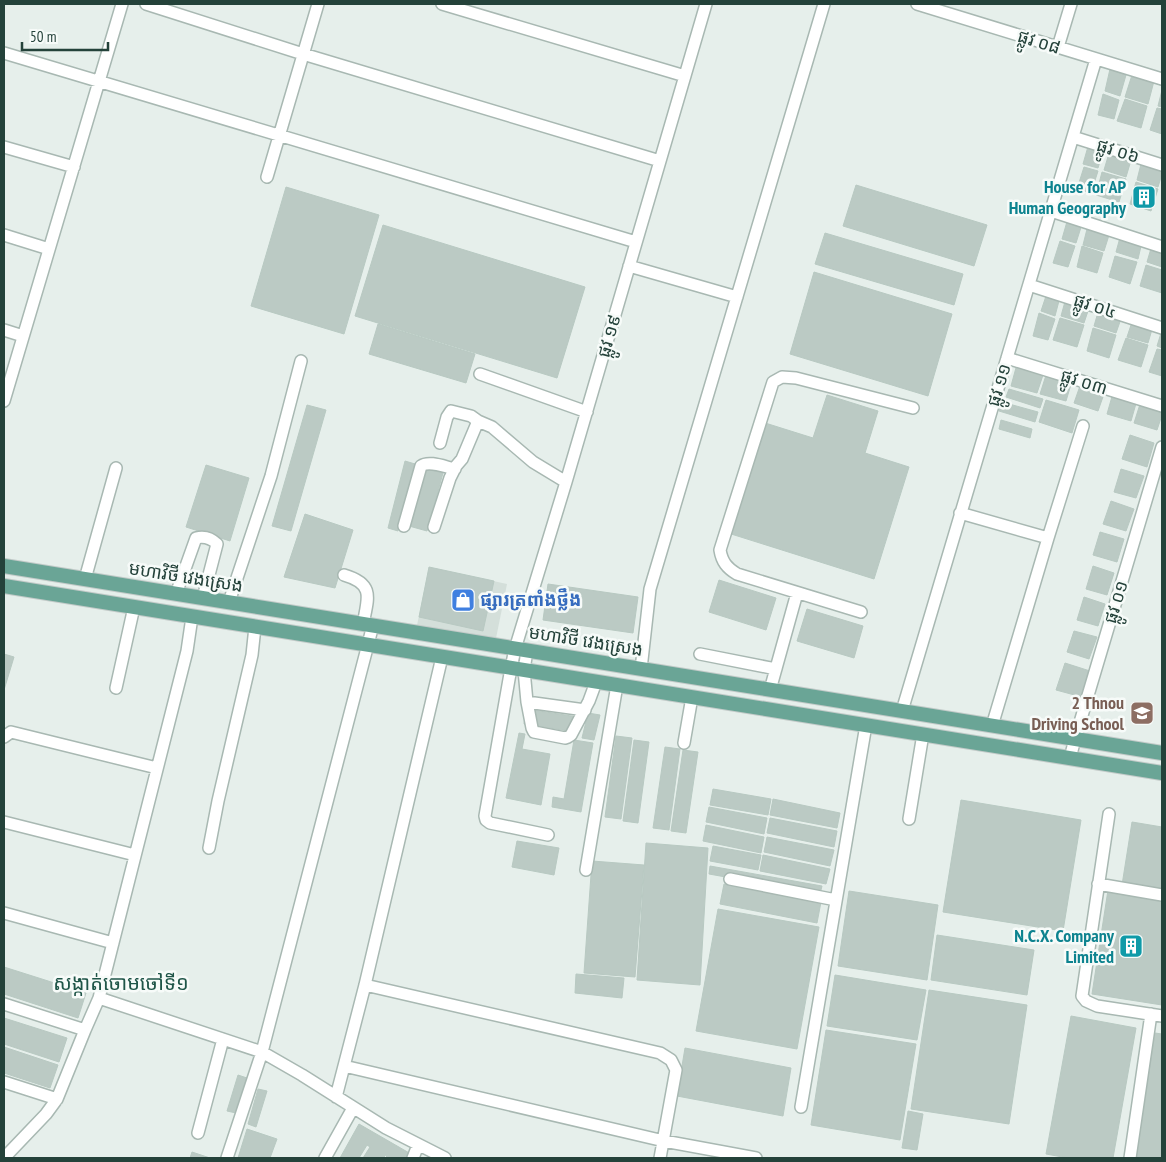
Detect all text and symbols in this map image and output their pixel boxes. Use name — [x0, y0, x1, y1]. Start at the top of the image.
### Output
scale bar — [22, 20, 109, 52]
street label: ផ្លូវ ០៨ — [1013, 24, 1064, 64]
text: 50 m — [30, 27, 56, 46]
street label: ផ្លូវ ០៦ — [1092, 133, 1143, 173]
place label: House for AP Human Geography — [1009, 175, 1127, 219]
building icon: House for AP Human Geography — [1131, 184, 1157, 210]
street label: ផ្លូវ ០៤ — [1069, 288, 1120, 328]
street label: ផ្លូវ ១៩ — [591, 312, 631, 362]
street label: ផ្លូវ ១១ — [981, 360, 1021, 411]
street label: ផ្លូវ ០៣ — [1056, 364, 1110, 405]
street label: មហាវិថី វេងស្រេង — [127, 556, 245, 597]
street label: ផ្លូវ ០១ — [1098, 577, 1138, 628]
shop icon: ផ្សារត្រពាំងថ្លឹង — [450, 587, 476, 613]
place label: ផ្សារត្រពាំងថ្លឹង — [480, 587, 581, 611]
street label: មហាវិថី វេងស្រេង — [527, 620, 645, 661]
place label: 2 Thnou Driving School — [1031, 691, 1125, 735]
school or university icon: 2 Thnou Driving School — [1129, 700, 1155, 726]
place label: N.C.X. Company Limited — [1014, 924, 1115, 968]
building icon: N.C.X. Company Limited — [1118, 933, 1144, 959]
district label: សង្កាត់ចោមចៅទី១ — [53, 970, 189, 996]

